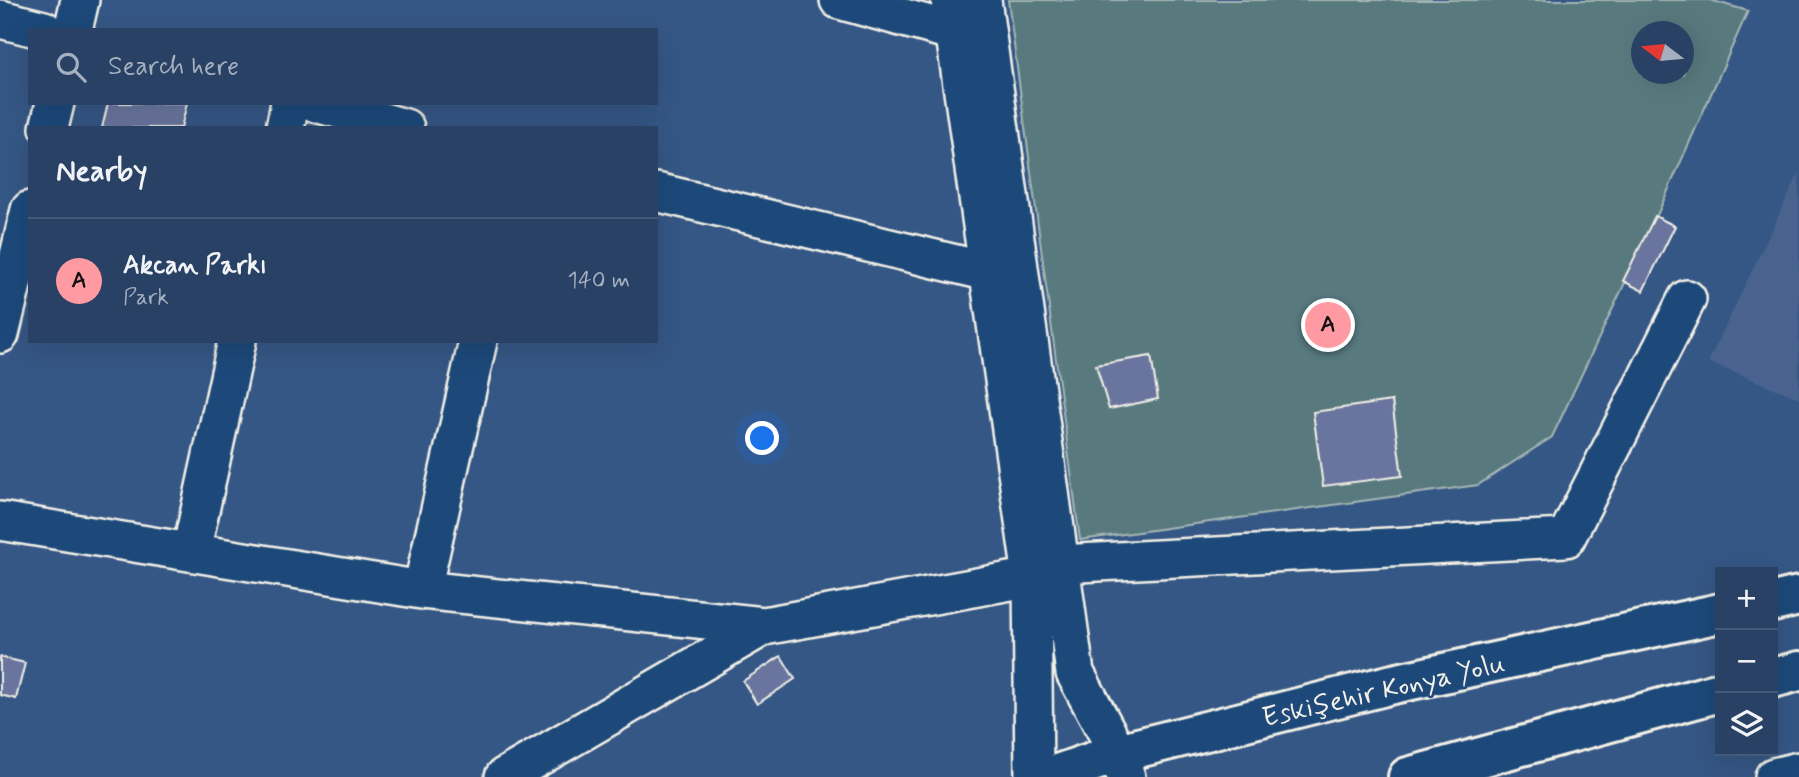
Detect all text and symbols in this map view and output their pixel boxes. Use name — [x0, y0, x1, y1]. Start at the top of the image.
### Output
north arrow — [1631, 21, 1694, 84]
search box — [28, 28, 658, 105]
icon: search — [52, 48, 90, 86]
text: Search here — [108, 50, 239, 84]
text: Nearby — [56, 152, 147, 191]
text: Akcan Parkı — [123, 249, 267, 283]
text: A — [71, 266, 87, 296]
text: 140 m — [567, 266, 630, 296]
text: Park — [123, 283, 169, 313]
pin: A — [1305, 299, 1351, 351]
your location — [745, 421, 779, 455]
map controls — [1715, 567, 1778, 756]
button: + — [1715, 567, 1778, 630]
button: − — [1715, 630, 1778, 693]
street label: Eskişehir Konya Yolu — [1259, 646, 1508, 737]
button: layers — [1715, 693, 1778, 756]

